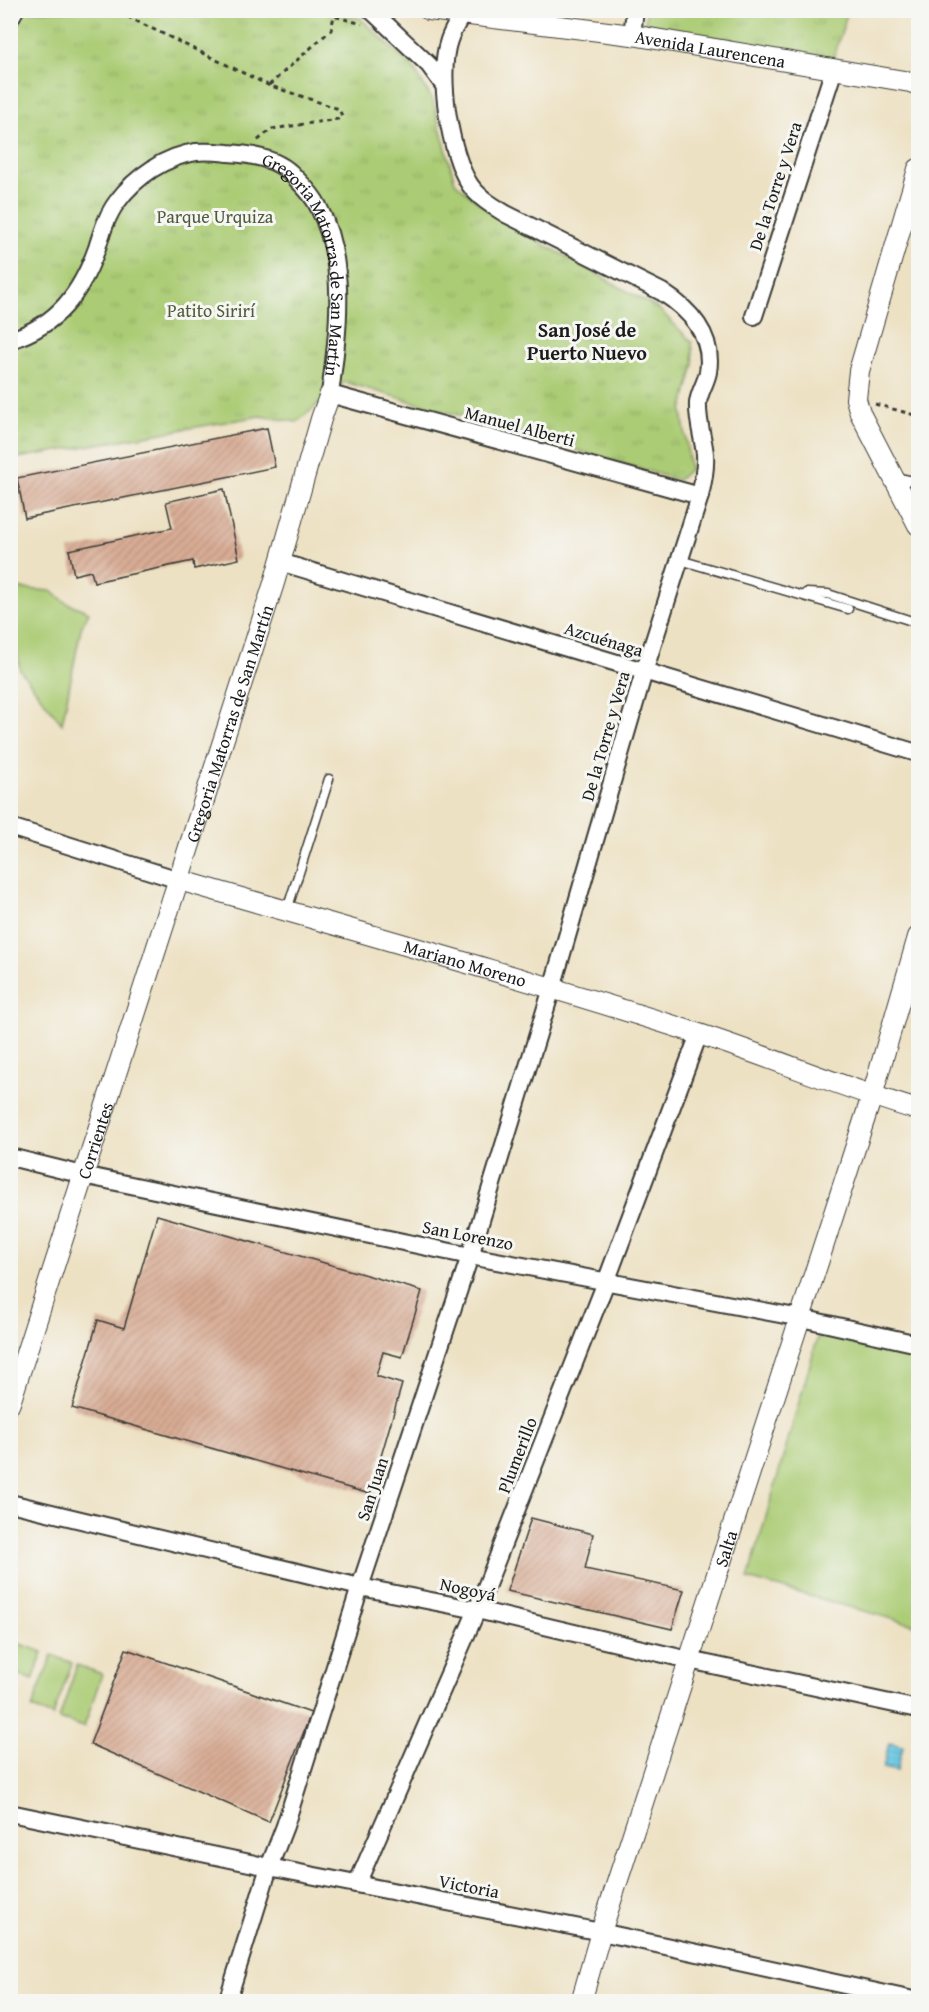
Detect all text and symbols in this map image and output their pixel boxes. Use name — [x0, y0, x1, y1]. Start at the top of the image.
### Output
street label: Avenida Laurencena — [633, 22, 788, 74]
street label: De la Torre y Vera — [741, 118, 809, 254]
street label: Gregoria Matorras de San Martín — [259, 145, 352, 378]
park label: Parque Urquiza — [157, 203, 274, 230]
park label: Patito Sirirí — [167, 297, 256, 324]
district label: San José de Puerto Nuevo — [527, 315, 647, 367]
street label: Manuel Alberti — [462, 398, 578, 454]
street label: Gregoria Matorras de San Martín — [178, 601, 280, 846]
street label: Azcuénaga — [561, 614, 647, 664]
street label: De la Torre y Vera — [574, 667, 637, 804]
street label: Mariano Moreno — [401, 932, 530, 993]
street label: Corrientes — [70, 1098, 120, 1182]
street label: San Lorenzo — [420, 1213, 516, 1257]
street label: Plumerillo — [490, 1413, 544, 1497]
street label: San Juan — [349, 1454, 395, 1524]
street label: Salta — [707, 1526, 744, 1570]
street label: Nogoyá — [438, 1570, 499, 1608]
street label: Victoria — [436, 1867, 502, 1905]

